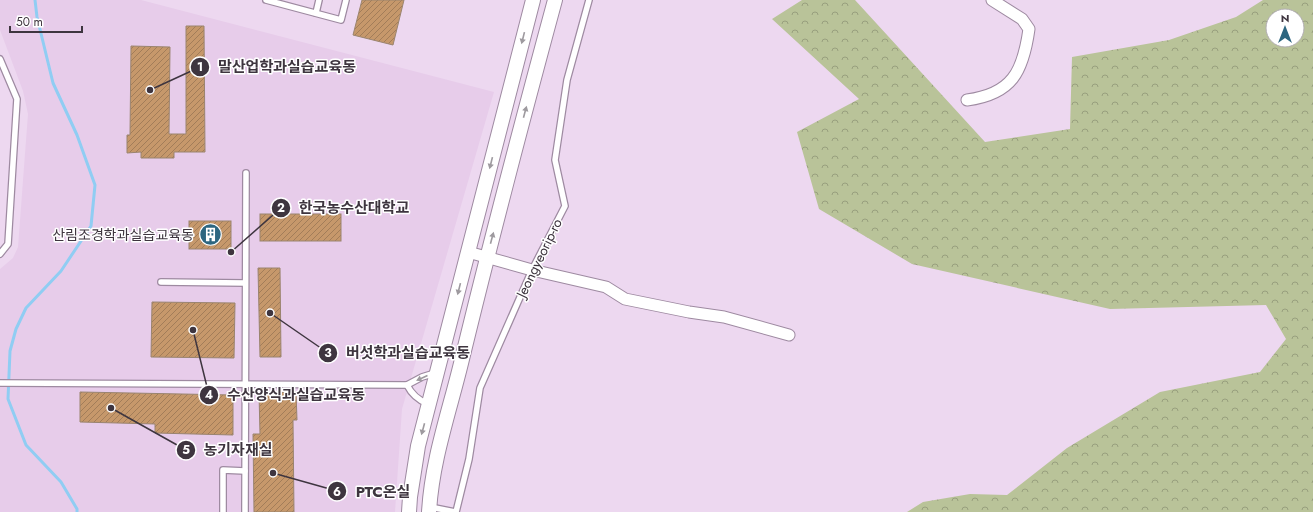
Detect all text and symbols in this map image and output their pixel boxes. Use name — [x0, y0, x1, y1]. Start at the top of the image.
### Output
scale bar — [10, 8, 82, 34]
north arrow — [1265, 8, 1305, 48]
text: N — [1281, 10, 1289, 26]
text: 50 m — [16, 13, 43, 31]
one-way arrow — [520, 32, 526, 44]
callout: 말산업학과실습교육동 — [190, 53, 364, 80]
text: 말산업학과실습교육동 — [218, 56, 356, 78]
text: 1 — [197, 58, 203, 76]
one-way arrow — [522, 106, 528, 118]
one-way arrow — [487, 157, 493, 170]
callout: 한국농수산대학교 — [271, 194, 418, 221]
text: 한국농수산대학교 — [299, 197, 409, 219]
text: 2 — [277, 199, 285, 217]
street label: Jeongyeorip-ro — [510, 215, 567, 303]
building icon: 산림조경학과실습교육동 — [197, 222, 223, 248]
place label: 산림조경학과실습교육동 — [52, 225, 194, 245]
one-way arrow — [489, 232, 495, 244]
one-way arrow — [455, 283, 461, 296]
callout: 버섯학과실습교육동 — [318, 339, 478, 366]
text: 버섯학과실습교육동 — [346, 342, 470, 364]
text: 3 — [324, 344, 332, 362]
one-way arrow — [416, 375, 427, 381]
callout: 수산양식과실습교육동 — [199, 382, 373, 409]
text: 수산양식과실습교육동 — [227, 384, 365, 406]
text: 4 — [205, 386, 213, 404]
one-way arrow — [419, 423, 425, 435]
callout: 농기자재실 — [176, 436, 281, 463]
text: 농기자재실 — [203, 439, 273, 461]
text: 5 — [182, 441, 190, 459]
callout: PTC온실 — [327, 478, 418, 505]
text: PTC온실 — [356, 481, 410, 503]
text: 6 — [333, 483, 341, 501]

